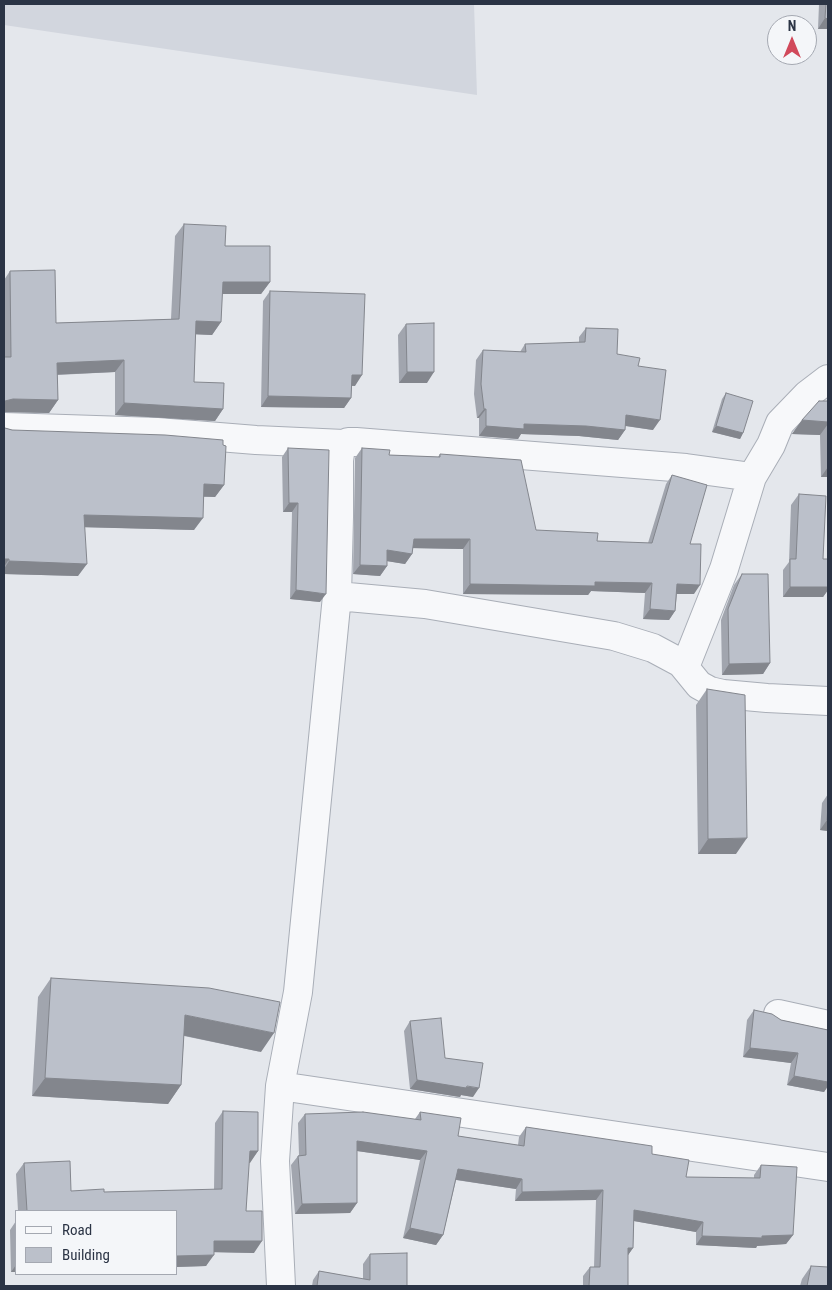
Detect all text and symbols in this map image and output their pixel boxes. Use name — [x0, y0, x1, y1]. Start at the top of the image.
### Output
north arrow — [767, 15, 817, 65]
text: N — [788, 18, 796, 34]
legend — [15, 1210, 178, 1275]
text: Road — [62, 1221, 92, 1239]
text: Building — [62, 1246, 110, 1264]

